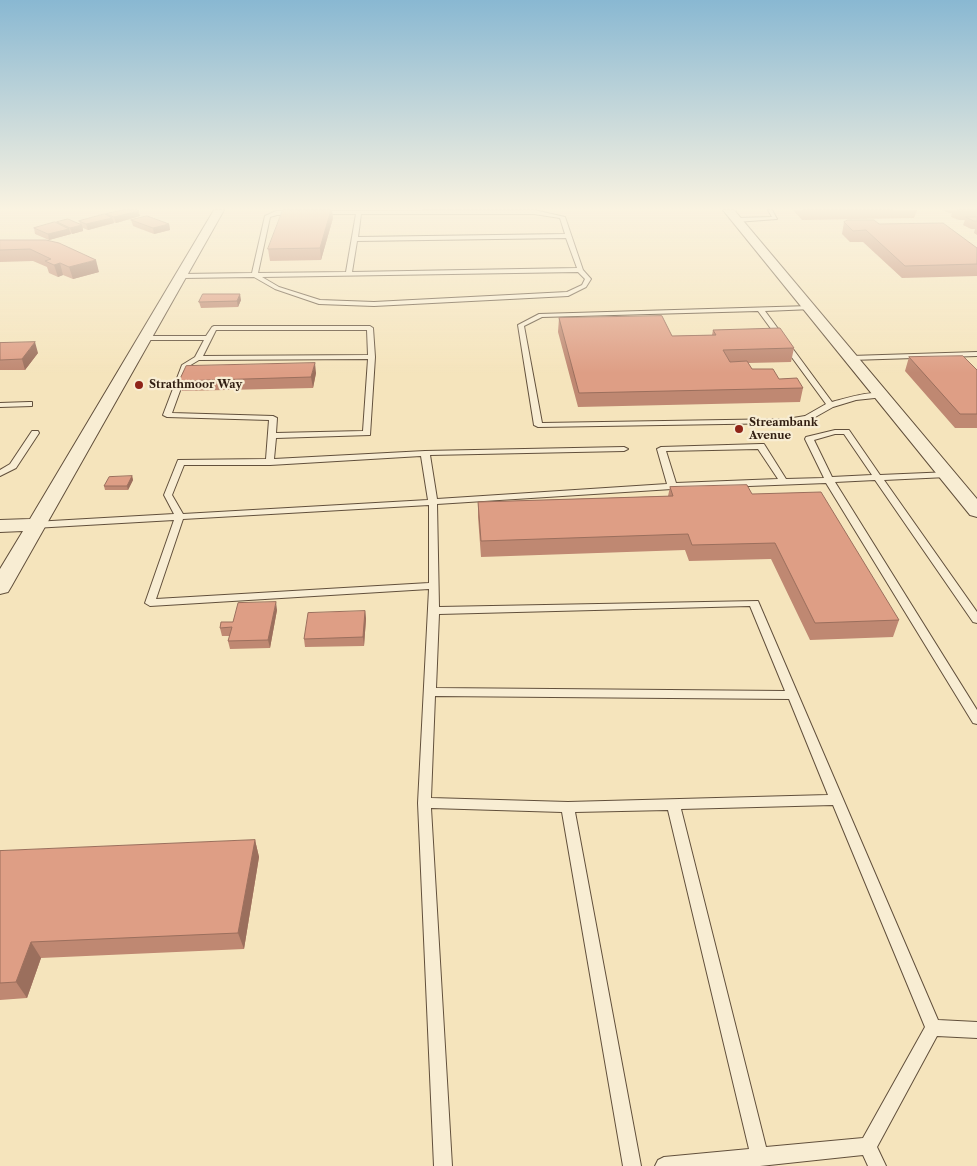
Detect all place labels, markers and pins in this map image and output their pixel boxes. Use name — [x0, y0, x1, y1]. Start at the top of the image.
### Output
place label: Strathmoor Way — [149, 378, 242, 392]
marker: Strathmoor Way — [133, 379, 145, 391]
place label: Streambank Avenue — [749, 416, 818, 442]
marker: Streambank Avenue — [733, 423, 745, 435]

